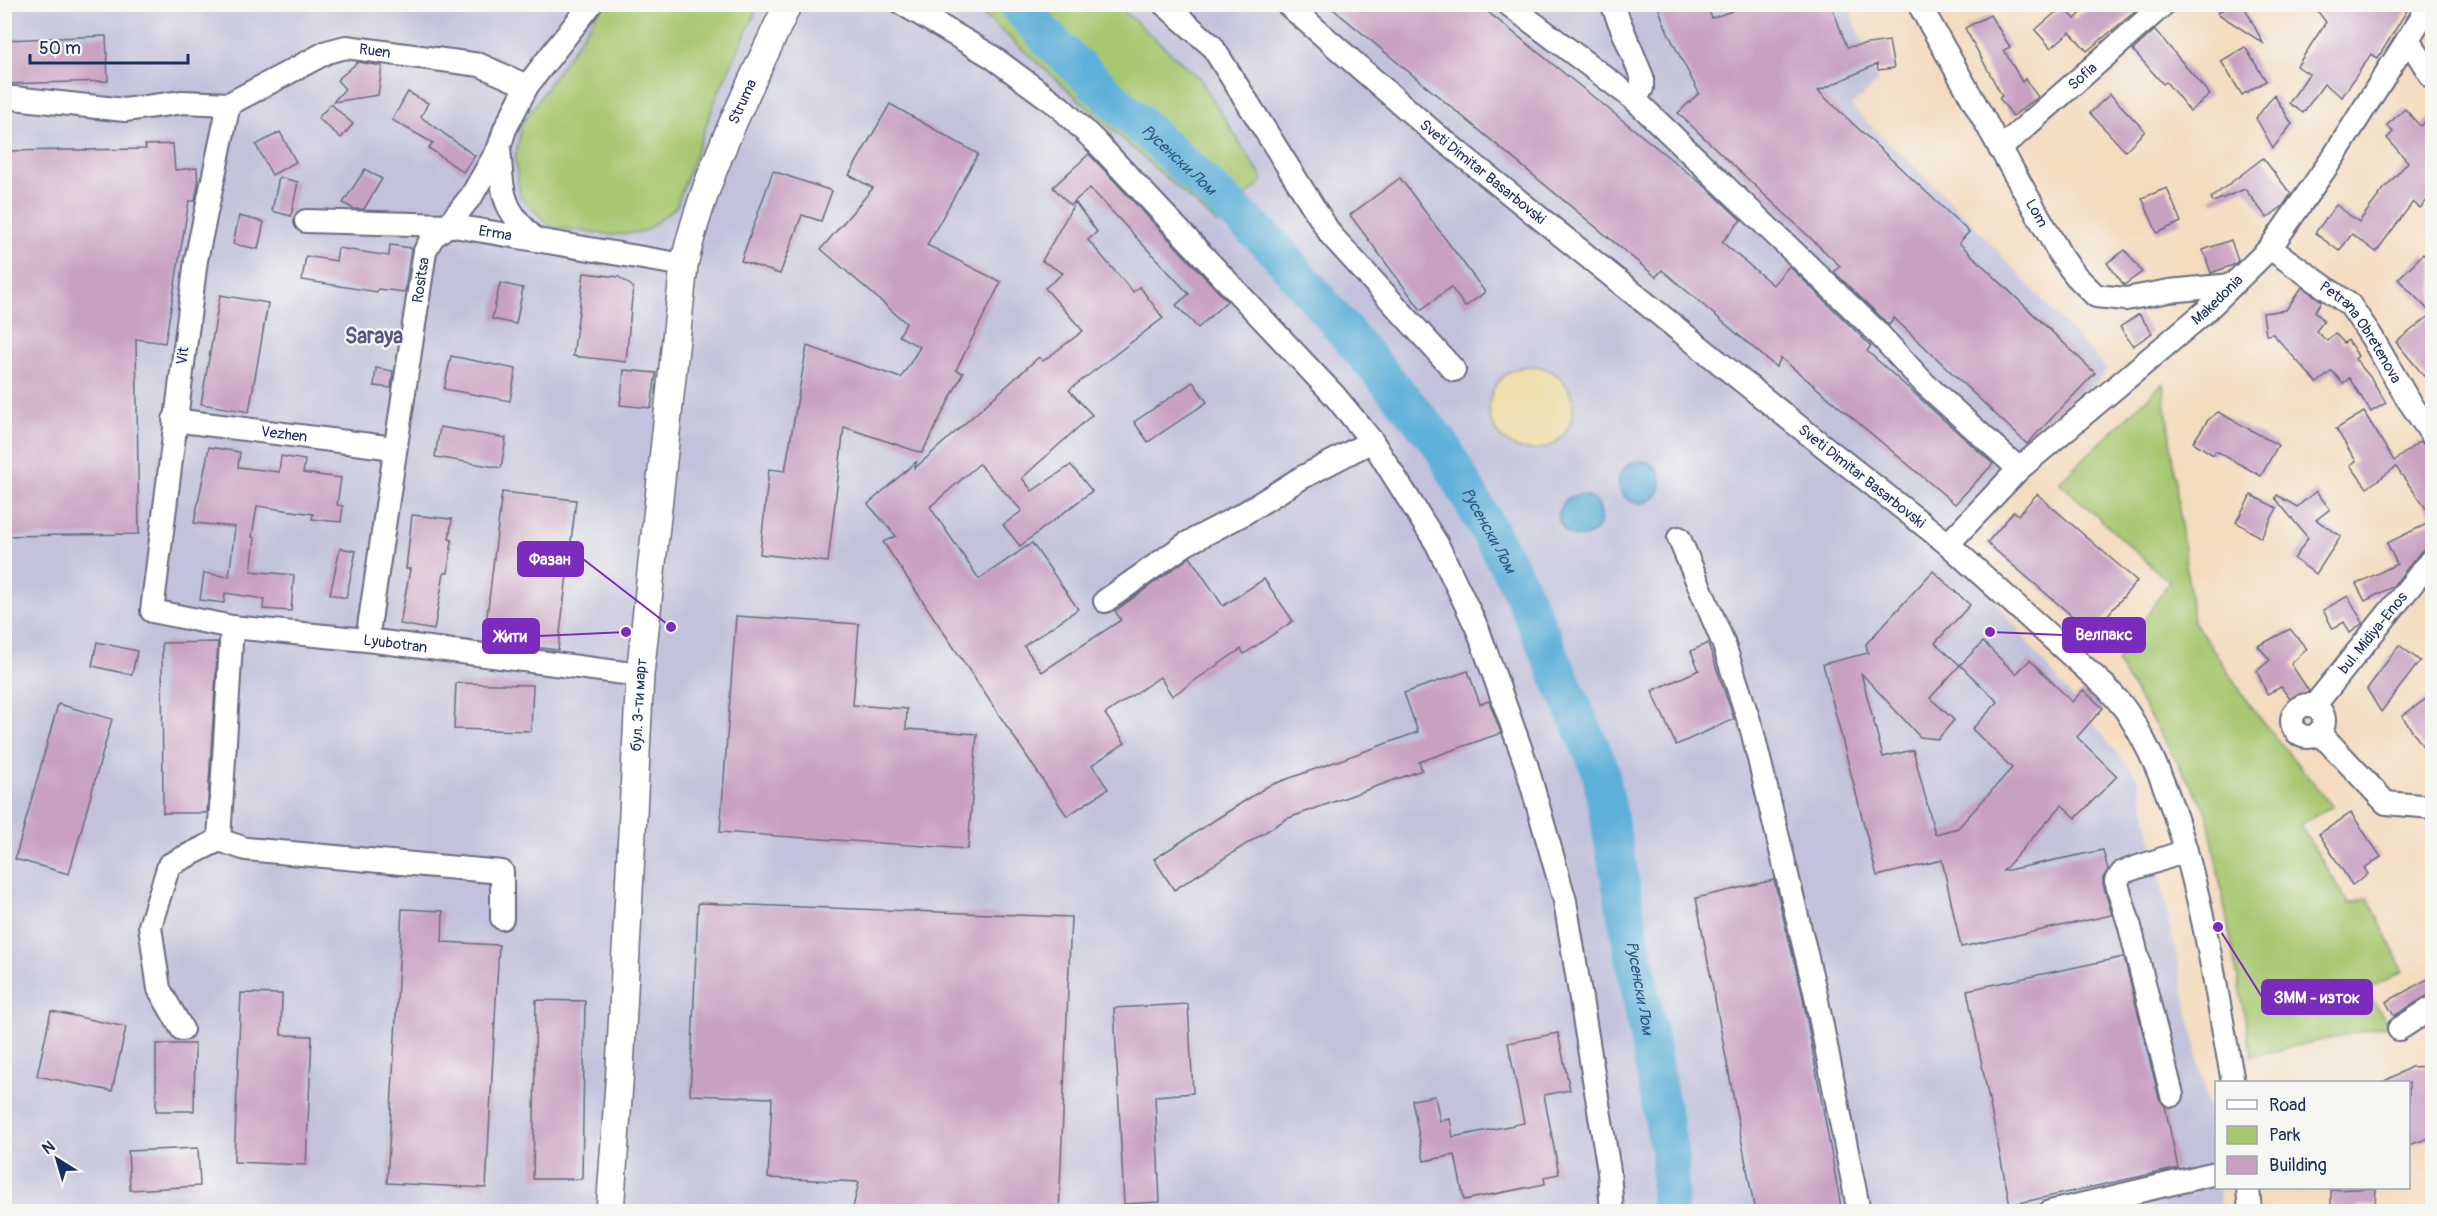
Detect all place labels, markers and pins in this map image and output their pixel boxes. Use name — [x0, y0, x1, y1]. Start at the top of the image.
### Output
callout: Фазан — [518, 542, 583, 576]
callout: Велпакс — [2063, 618, 2145, 652]
callout: Жити — [483, 619, 539, 653]
callout: ЗММ - изток — [2262, 980, 2372, 1014]

